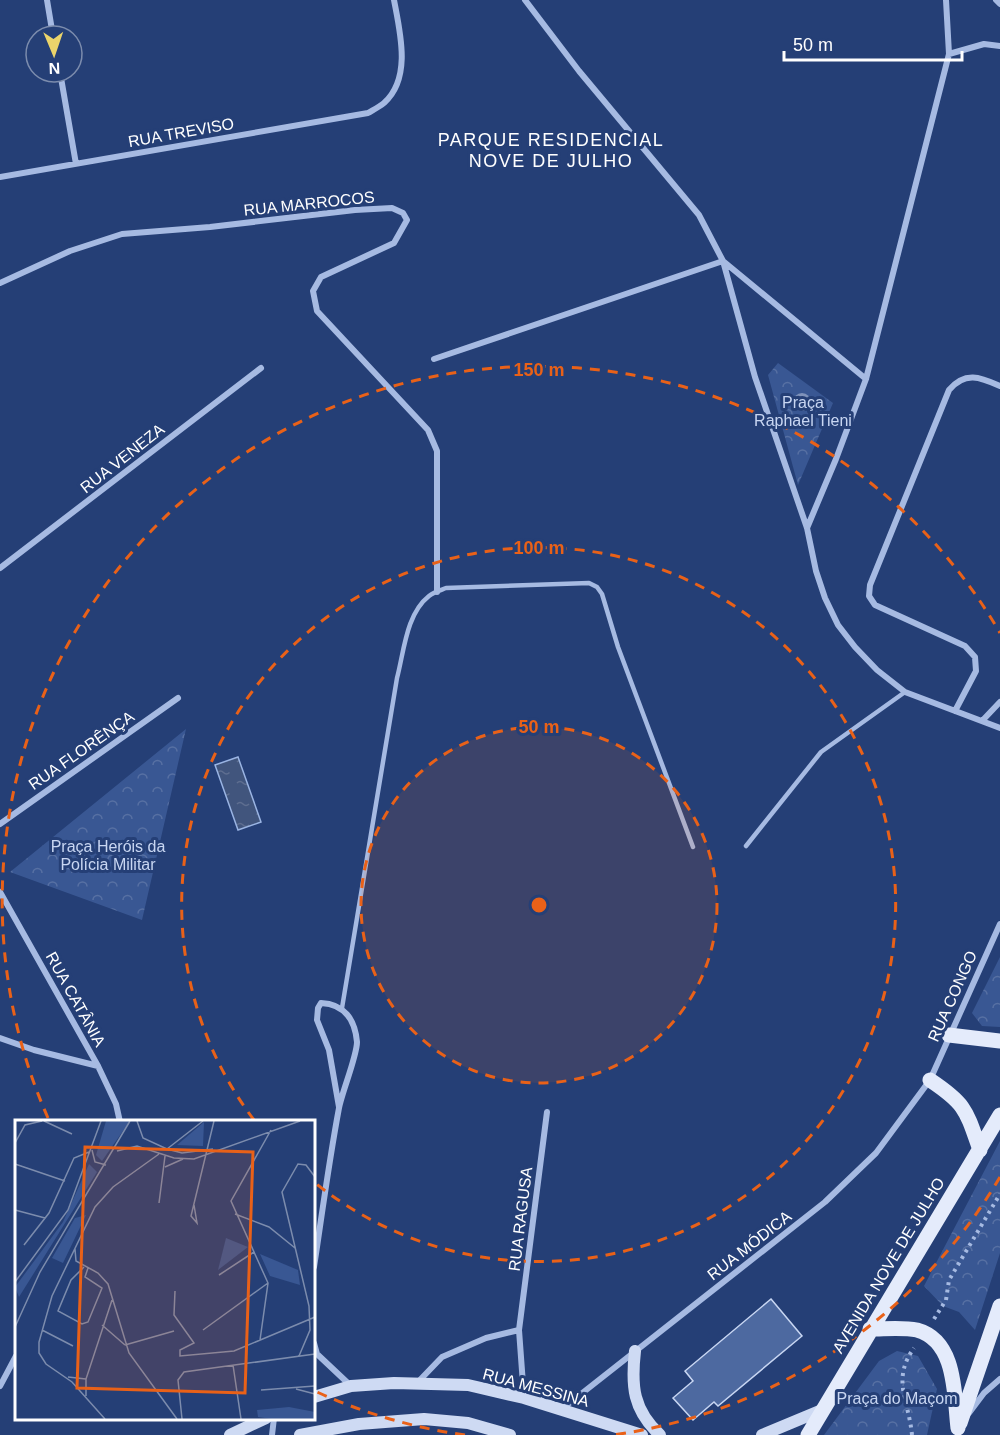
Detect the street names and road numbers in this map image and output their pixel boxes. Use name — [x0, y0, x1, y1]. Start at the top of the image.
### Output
street label: RUA TREVISO — [127, 115, 235, 150]
street label: RUA MARROCOS — [243, 188, 375, 219]
street label: RUA VENEZA — [77, 420, 168, 496]
street label: RUA FLORÊNÇA — [25, 707, 137, 793]
street label: RUA CONGO — [925, 948, 980, 1044]
street label: RUA CATÂNIA — [43, 949, 110, 1050]
street label: RUA RAGUSA — [506, 1166, 535, 1272]
street label: AVENIDA NOVE DE JULHO — [829, 1175, 948, 1356]
street label: RUA MÓDICA — [704, 1207, 795, 1283]
street label: RUA MESSINA — [481, 1365, 591, 1410]

